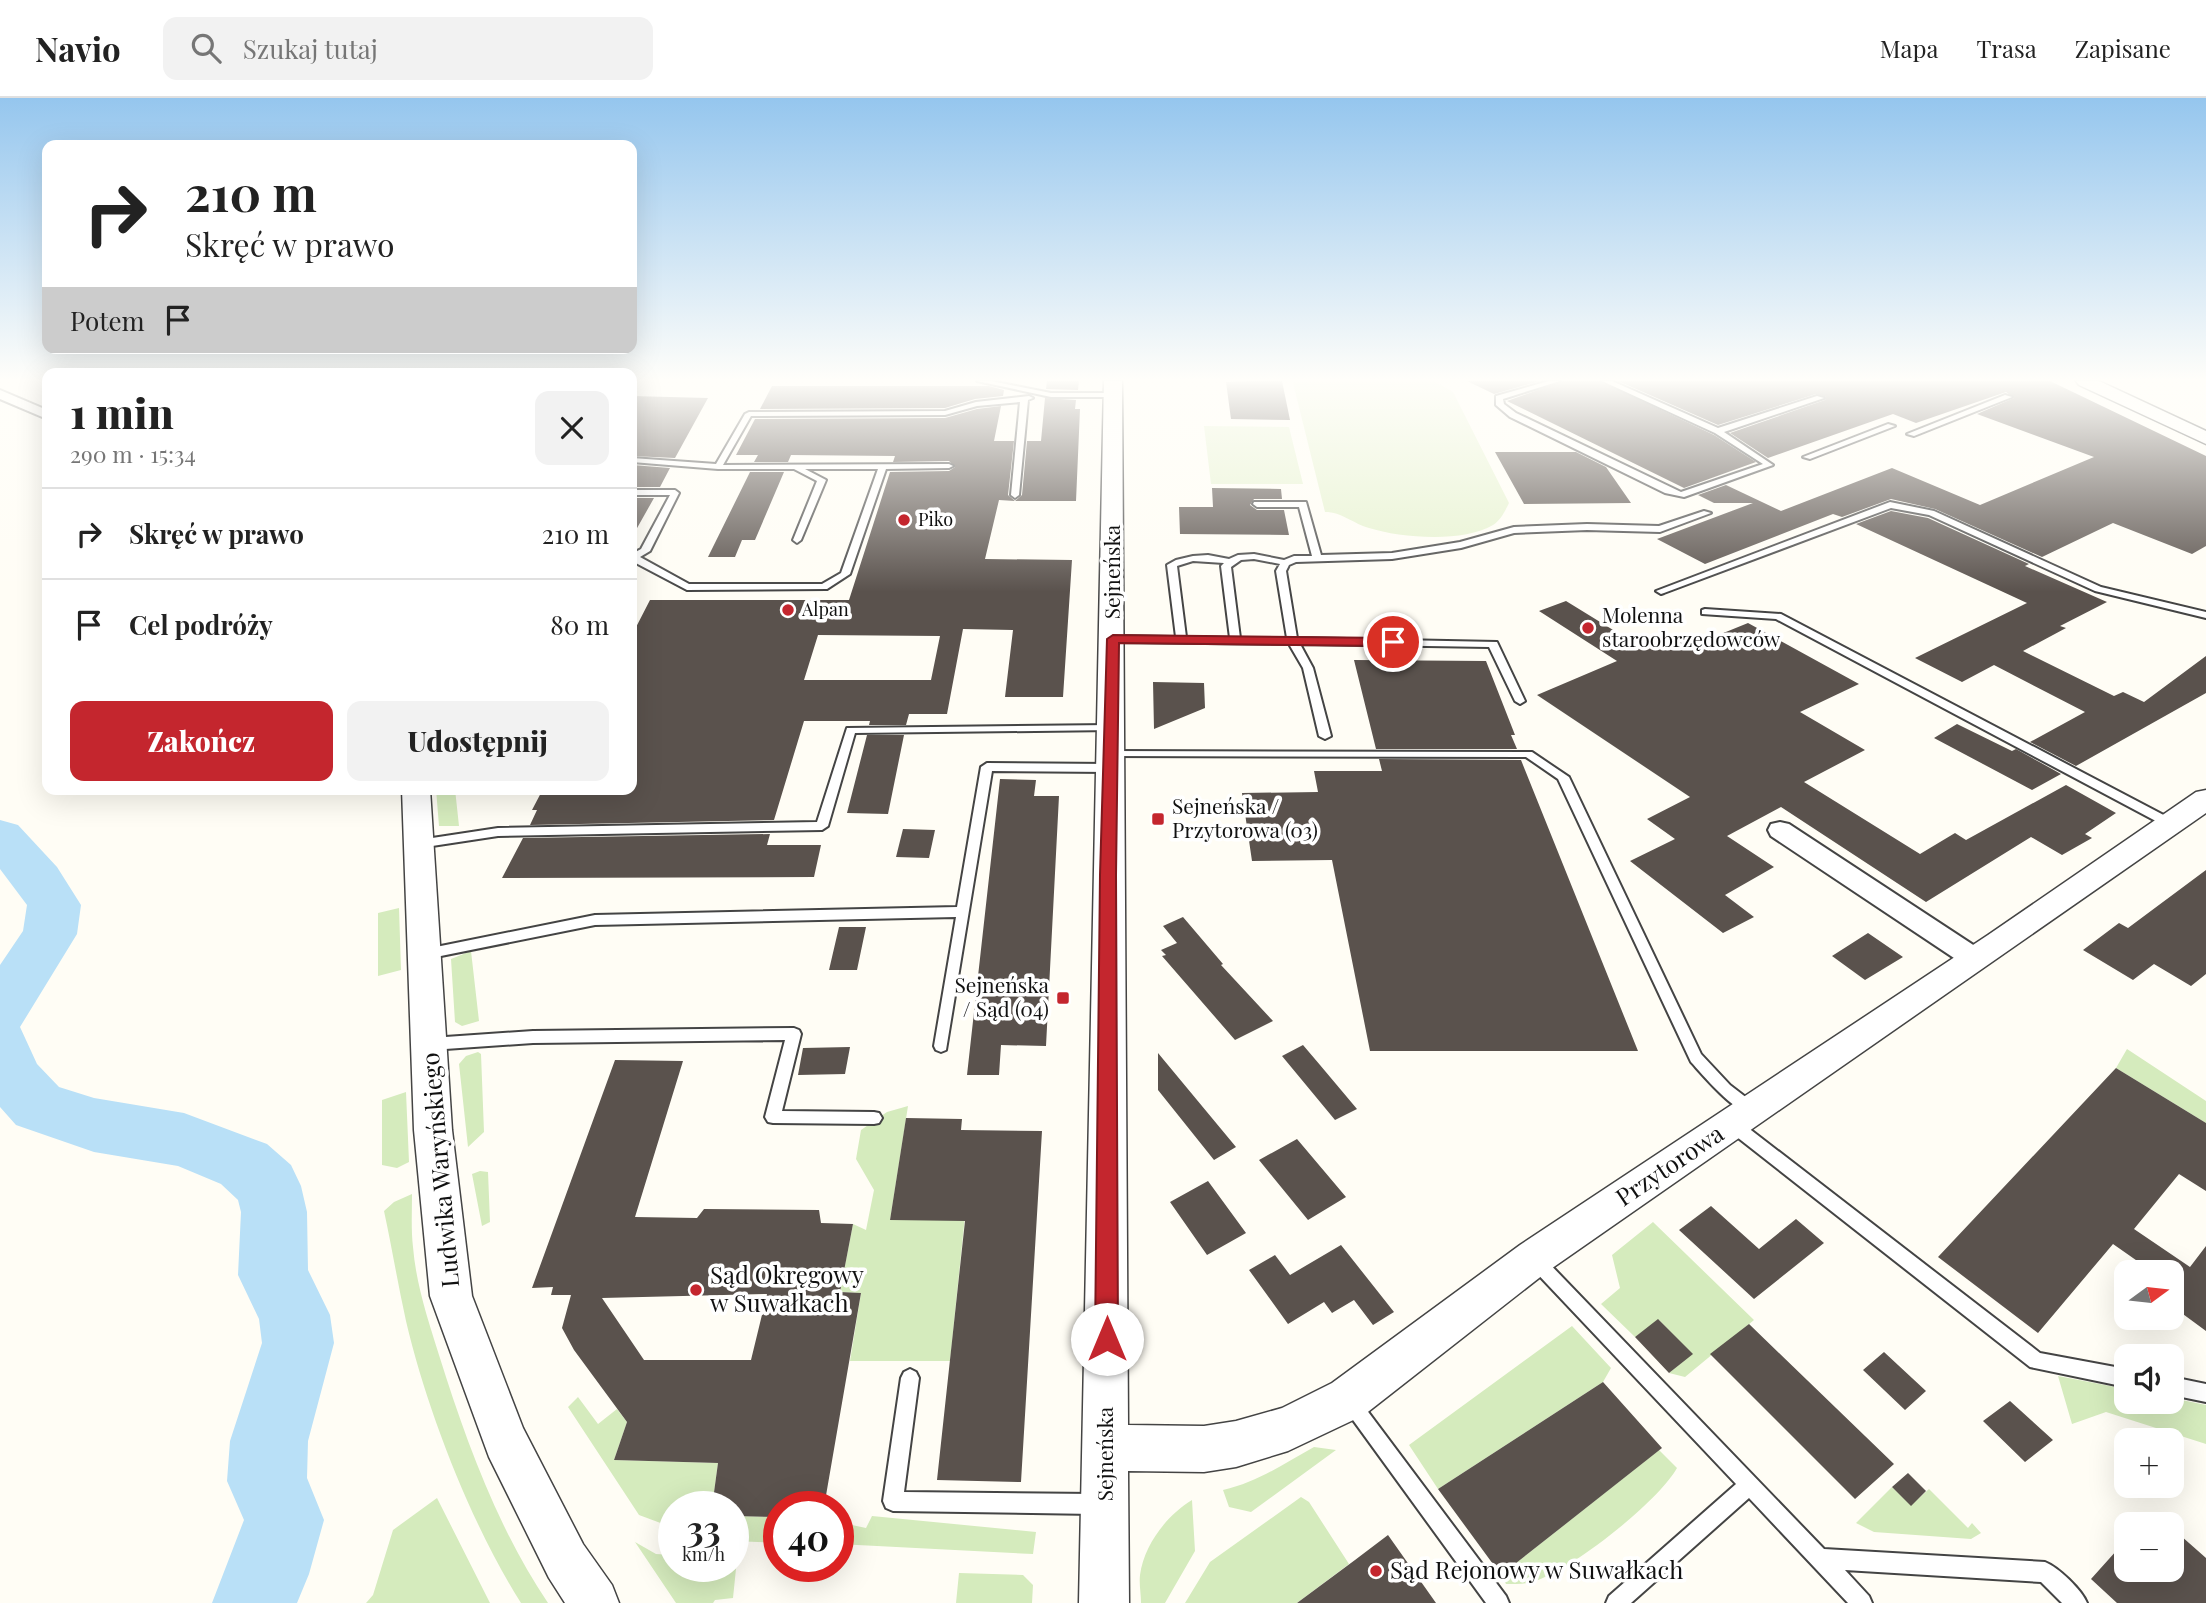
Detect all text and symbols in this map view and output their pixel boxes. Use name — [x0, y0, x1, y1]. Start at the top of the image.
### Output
search box — [163, 17, 653, 80]
text: Navio — [35, 26, 121, 70]
icon: search — [187, 29, 225, 67]
text: Szukaj tutaj — [243, 31, 378, 66]
text: Mapa — [1880, 32, 1938, 64]
text: Trasa — [1976, 32, 2037, 64]
text: Zapisane — [2075, 32, 2171, 64]
text: 210 m — [185, 159, 317, 224]
icon: right — [70, 168, 161, 259]
text: Skręć w prawo — [185, 222, 395, 265]
icon: arrive — [159, 301, 197, 339]
text: Potem — [70, 303, 145, 338]
text: 1 min — [70, 384, 174, 440]
button: close — [535, 391, 609, 465]
text: 290 m · 15:34 — [70, 438, 196, 469]
place label: Piko — [918, 507, 953, 531]
marker: Piko — [896, 512, 912, 528]
icon: right — [70, 515, 108, 553]
text: Skręć w prawo — [129, 516, 304, 551]
text: 210 m — [542, 516, 609, 551]
street label: Sejneńska — [1097, 524, 1125, 619]
place label: Alpan — [801, 597, 849, 621]
place label: Molenna staroobrzędowców — [1602, 600, 1781, 652]
marker: Alpan — [780, 602, 796, 618]
icon: arrive — [70, 606, 108, 644]
text: Cel podróży — [129, 607, 273, 642]
text: 80 m — [550, 607, 609, 642]
pin — [1363, 612, 1423, 672]
marker: Molenna staroobrzędowców — [1580, 620, 1596, 636]
icon: arrive — [1374, 623, 1412, 661]
button: Zakończ — [70, 701, 333, 781]
button: Udostępnij — [347, 701, 609, 781]
place label: Sejneńska / Przytorowa (03) — [1172, 791, 1318, 843]
marker: Sejneńska / Przytorowa (03) — [1150, 811, 1166, 827]
place label: Sejneńska / Sąd (04) — [955, 970, 1050, 1022]
marker: Sejneńska / Sąd (04) — [1055, 990, 1071, 1006]
street label: Ludwika Waryńskiego — [413, 1051, 465, 1289]
street label: Przytorowa — [1609, 1117, 1729, 1212]
place label: Sąd Okręgowy w Suwałkach — [710, 1258, 864, 1318]
north arrow — [2114, 1260, 2184, 1330]
map controls — [2114, 1260, 2184, 1582]
marker: Sąd Okręgowy w Suwałkach — [688, 1282, 704, 1298]
position arrow — [1070, 1302, 1144, 1376]
button: sound — [2114, 1344, 2184, 1414]
street label: Sejneńska — [1090, 1406, 1118, 1501]
button: + — [2114, 1428, 2184, 1498]
speed limit sign: 40 — [763, 1491, 854, 1582]
text: 33 — [686, 1504, 721, 1551]
button: − — [2114, 1512, 2184, 1582]
text: km/h — [682, 1542, 725, 1566]
place label: Sąd Rejonowy w Suwałkach — [1390, 1553, 1683, 1585]
marker: Sąd Rejonowy w Suwałkach — [1368, 1563, 1384, 1579]

